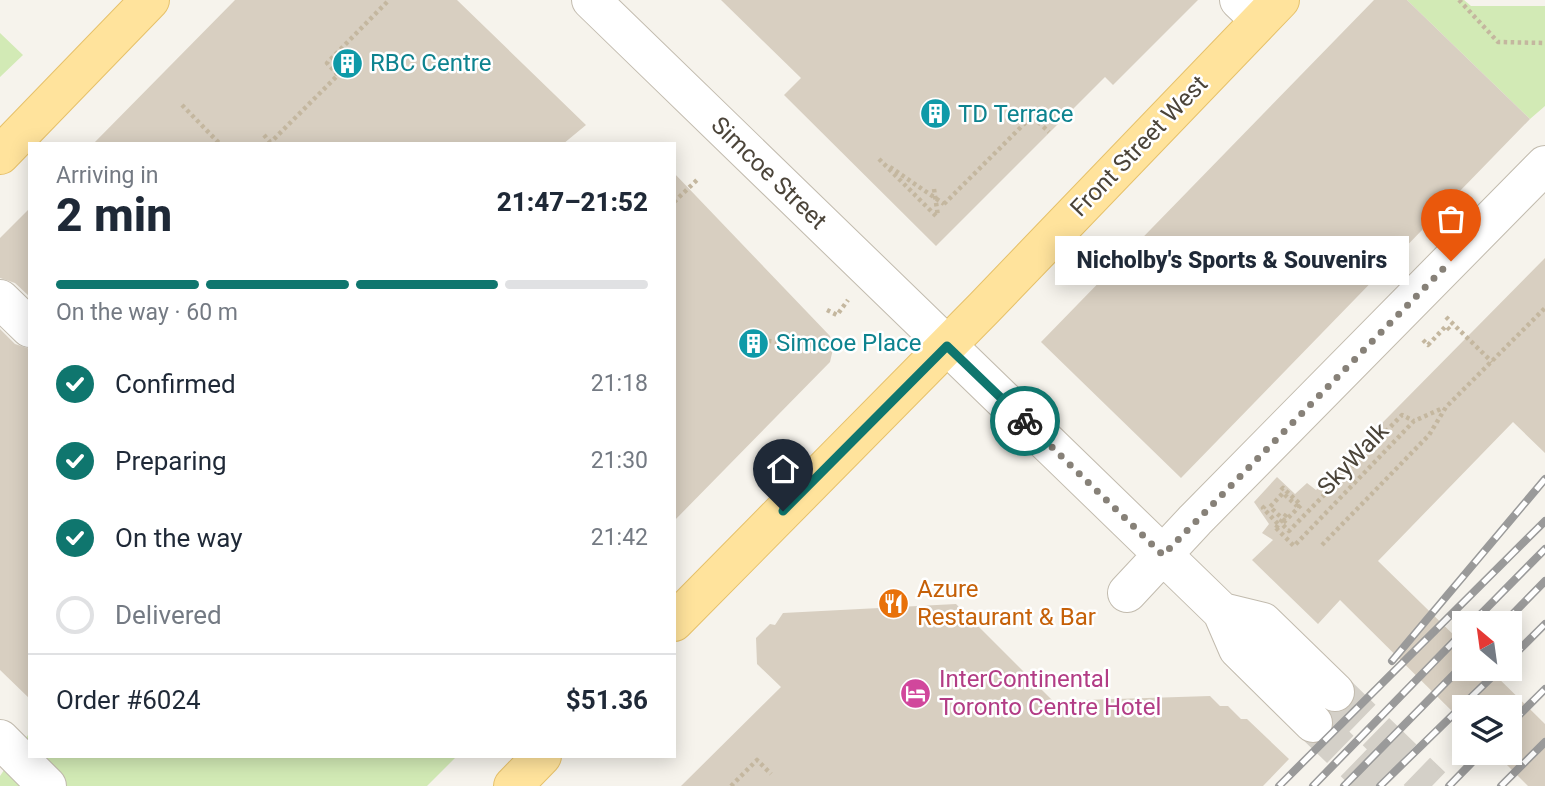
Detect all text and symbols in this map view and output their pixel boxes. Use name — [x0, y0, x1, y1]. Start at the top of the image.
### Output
building icon: RBC Centre — [330, 46, 364, 80]
place label: RBC Centre — [370, 49, 491, 77]
street label: Front Street West — [1065, 70, 1213, 222]
building icon: TD Terrace — [918, 97, 952, 131]
place label: TD Terrace — [958, 100, 1074, 128]
street label: Simcoe Street — [706, 111, 833, 235]
text: Arriving in — [56, 162, 159, 189]
text: 21:47–21:52 — [497, 187, 648, 217]
text: 2 min — [56, 188, 172, 242]
pin — [1421, 189, 1481, 261]
icon: bag — [1432, 200, 1470, 238]
callout: Nicholby's Sports & Souvenirs — [1056, 236, 1409, 286]
text: Nicholby's Sports & Souvenirs — [1077, 247, 1387, 274]
text: On the way · 60 m — [56, 299, 238, 326]
building icon: Simcoe Place — [736, 326, 770, 360]
place label: Simcoe Place — [776, 329, 921, 357]
icon: check — [56, 365, 94, 403]
text: Confirmed — [115, 369, 236, 399]
text: 21:18 — [591, 370, 648, 397]
courier — [990, 386, 1060, 456]
icon: bike — [1006, 402, 1044, 440]
street label: SkyWalk — [1312, 416, 1395, 501]
pin — [753, 439, 813, 511]
icon: check — [56, 442, 94, 480]
text: Preparing — [115, 446, 227, 476]
text: 21:30 — [591, 447, 648, 474]
icon: home — [764, 450, 802, 488]
icon: check — [56, 519, 94, 557]
text: On the way — [115, 523, 243, 553]
text: 21:42 — [591, 524, 648, 551]
place label: Azure Restaurant & Bar — [917, 575, 1096, 631]
restaurant icon: Azure Restaurant & Bar — [877, 586, 911, 620]
text: Delivered — [115, 600, 222, 630]
north arrow — [1452, 611, 1522, 681]
map controls — [1452, 611, 1522, 765]
place label: InterContinental Toronto Centre Hotel — [939, 665, 1161, 721]
hotel icon: InterContinental Toronto Centre Hotel — [899, 676, 933, 710]
text: Order #6024 — [56, 685, 201, 715]
text: $51.36 — [566, 685, 648, 715]
button: layers — [1452, 695, 1522, 765]

